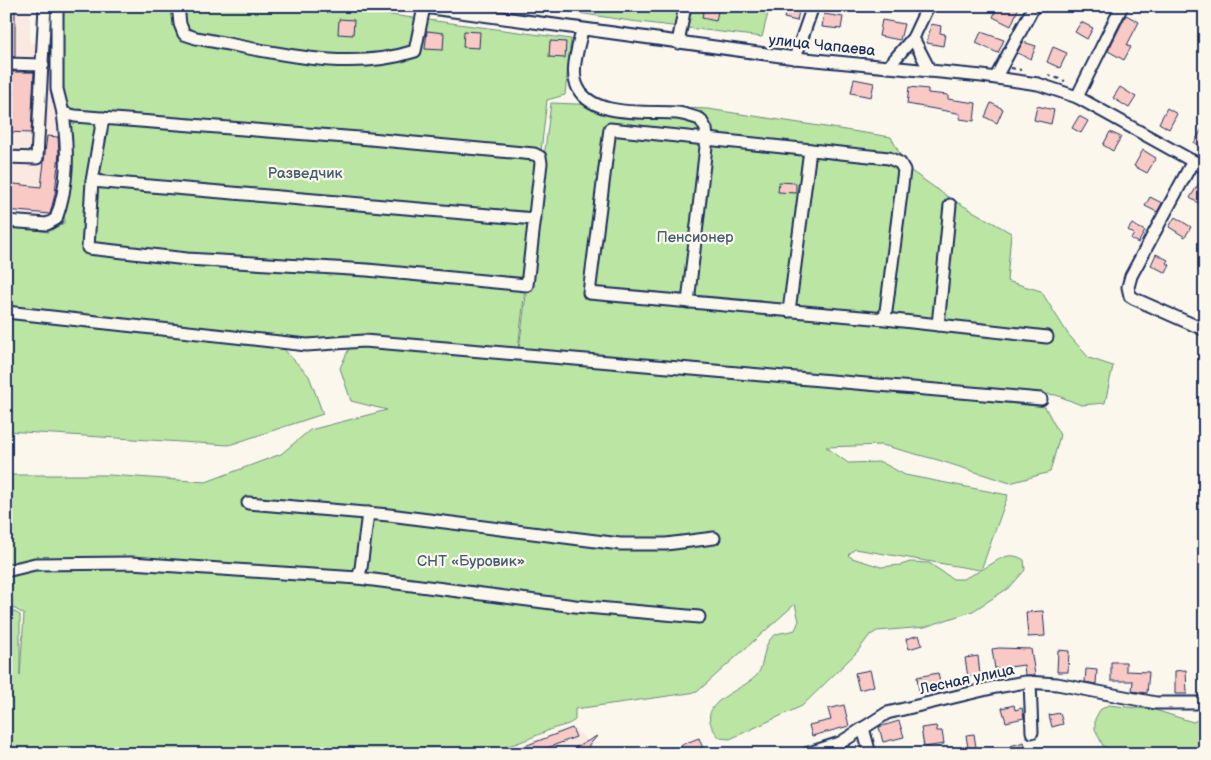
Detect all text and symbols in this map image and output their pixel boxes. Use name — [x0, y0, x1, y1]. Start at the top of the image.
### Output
street label: улица Чапаева — [768, 30, 876, 61]
park label: Разведчик — [268, 164, 343, 183]
park label: Пенсионер — [657, 228, 734, 247]
park label: СНТ «Буровик» — [417, 552, 525, 571]
street label: Лесная улица — [917, 660, 1016, 699]

